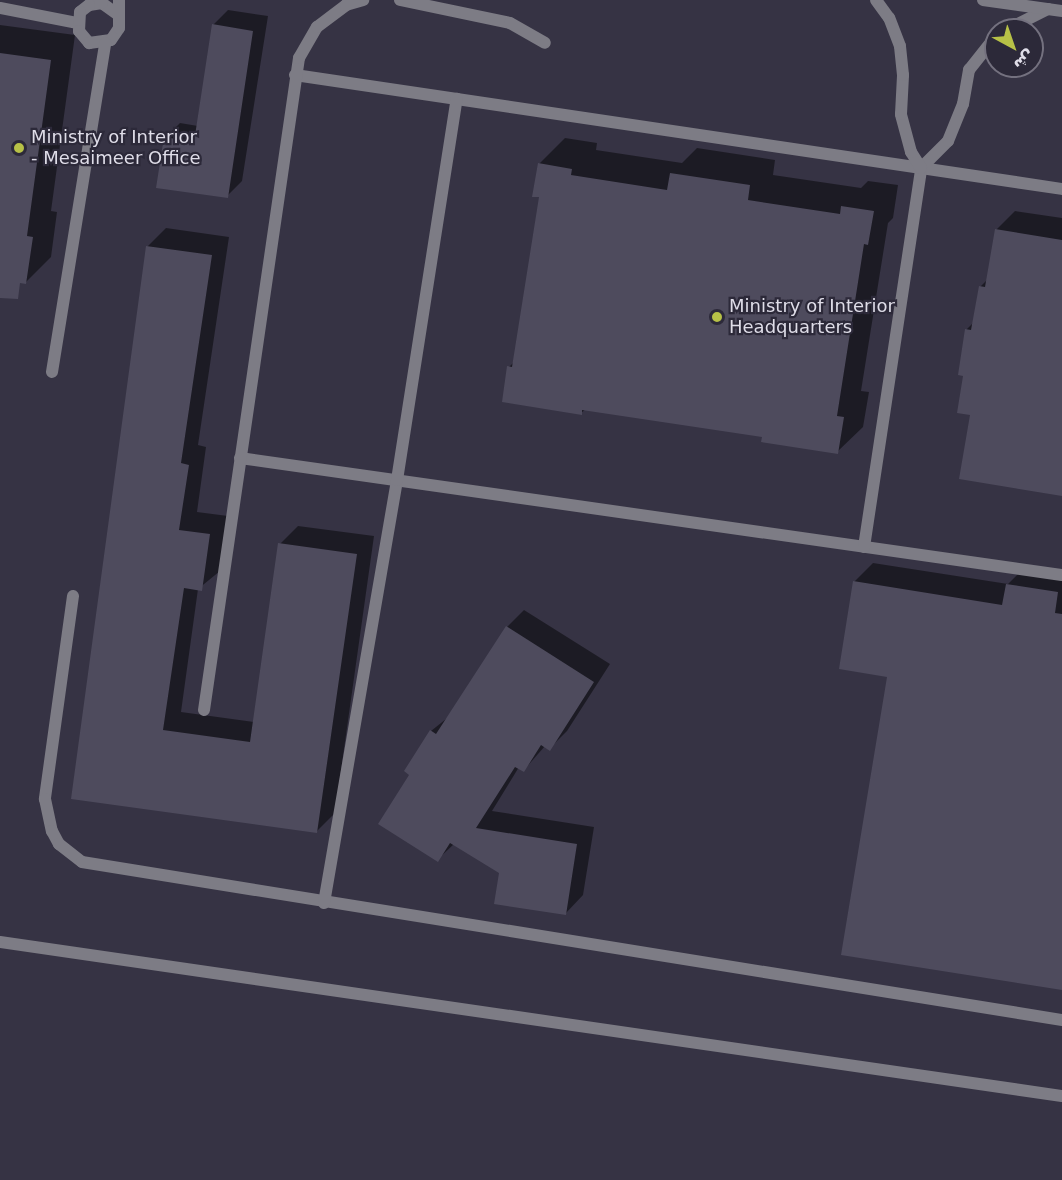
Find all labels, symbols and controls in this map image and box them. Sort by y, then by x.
north arrow [984,18,1044,78]
text: ش [1010,46,1039,75]
place label: Ministry of Interior - Mesaimeer Office [31,127,201,170]
marker: Ministry of Interior - Mesaimeer Office [12,141,26,155]
place label: Ministry of Interior Headquarters [729,296,895,338]
marker: Ministry of Interior Headquarters [710,310,724,324]

